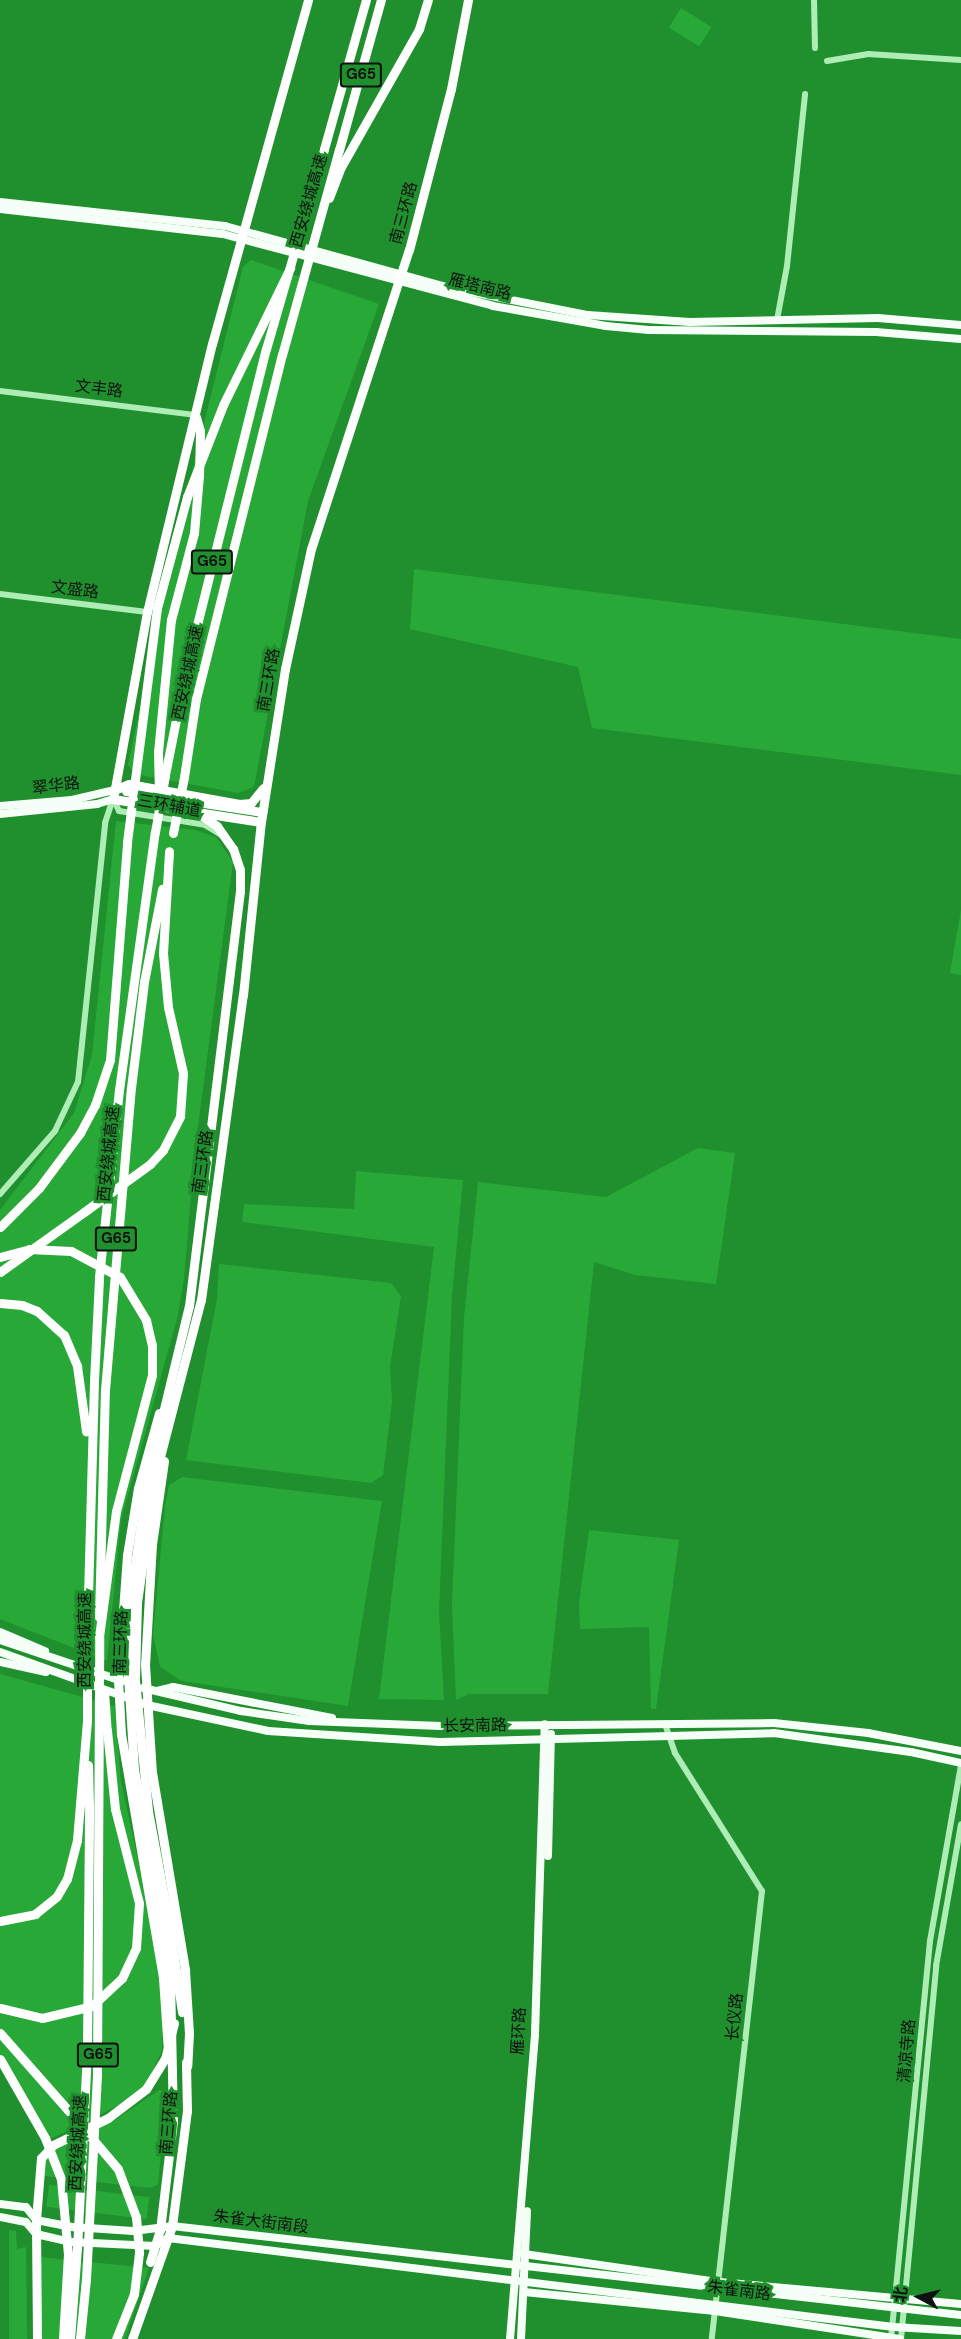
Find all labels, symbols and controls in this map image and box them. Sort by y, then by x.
road number: G65 [338,63,384,87]
street label: 西安绕城高速 [287,152,331,250]
street label: 南三环路 [386,180,422,246]
street label: 雁塔南路 [447,270,513,304]
street label: 文丰路 [74,377,124,401]
road number: G65 [190,550,234,574]
street label: 文盛路 [50,578,100,602]
street label: 西安绕城高速 [169,624,207,722]
street label: 南三环路 [254,647,284,713]
street label: 翠华路 [31,774,81,798]
street label: 三环辅道 [136,791,202,821]
street label: 西安绕城高速 [94,1105,124,1203]
street label: 南三环路 [189,1129,217,1195]
road number: G65 [94,1227,138,1251]
street label: 西安绕城高速 [75,1592,95,1688]
street label: 南三环路 [110,1610,132,1674]
street label: 长安南路 [443,1716,507,1736]
street label: 长仪路 [723,1992,747,2042]
street label: 雁环路 [508,2007,530,2055]
street label: 清凉寺路 [895,2018,919,2084]
road number: G65 [76,2043,120,2067]
street label: 南三环路 [157,2090,181,2156]
street label: 西安绕城高速 [66,2095,90,2191]
street label: 朱雀大街南段 [212,2207,310,2237]
north arrow [889,2267,949,2327]
street label: 朱雀南路 [706,2278,772,2304]
text: 北 [889,2286,912,2304]

